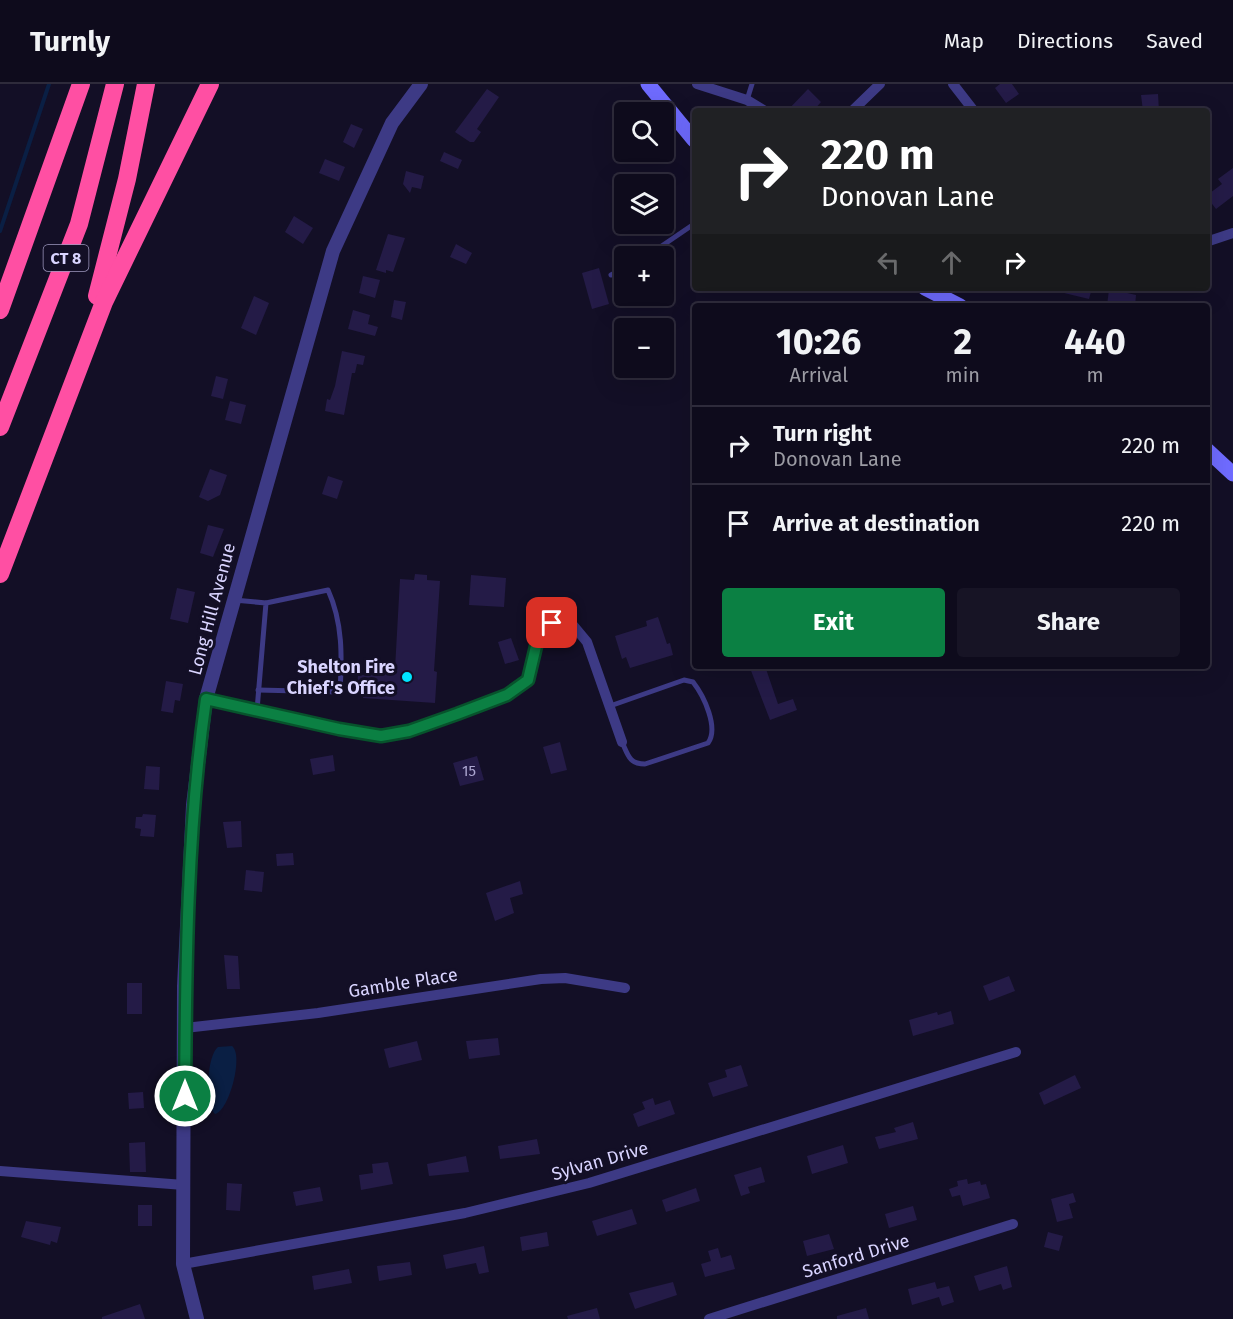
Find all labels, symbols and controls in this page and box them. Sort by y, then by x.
text: Turnly [30,25,110,58]
text: Map [944,28,984,54]
text: Directions [1017,28,1113,54]
text: Saved [1146,28,1203,54]
map controls [614,102,674,378]
button: search [614,102,674,162]
text: 220 m [821,130,934,180]
icon: right [722,132,800,210]
button: layers [614,174,674,234]
text: Donovan Lane [821,181,995,213]
road number: CT 8 [44,245,88,271]
button: + [614,246,674,306]
icon: left [872,246,905,279]
icon: ahead [935,246,968,279]
icon: right [998,246,1031,279]
button: − [614,318,674,378]
text: 10:26 [776,320,861,364]
text: 2 [953,320,972,364]
text: 440 [1064,320,1126,364]
text: Arrival [789,363,848,387]
text: min [946,363,980,387]
text: m [1086,363,1104,387]
text: Turn right [773,420,872,447]
icon: right [722,429,755,462]
text: 220 m [1121,432,1180,459]
text: Donovan Lane [773,447,902,471]
icon: arrive [722,507,755,540]
text: Arrive at destination [773,510,980,537]
text: 220 m [1121,510,1180,537]
street label: Long Hill Avenue [184,540,240,678]
button: Exit [722,588,945,657]
button: Share [957,588,1180,657]
pin [526,597,577,648]
icon: arrive [535,606,568,639]
place label: Shelton Fire Chief's Office [287,656,395,699]
marker: Shelton Fire Chief's Office [400,670,414,684]
house number: 15 [462,762,476,780]
street label: Gamble Place [347,964,459,1002]
position arrow [153,1064,217,1128]
street label: Sylvan Drive [549,1137,651,1185]
street label: Sanford Drive [800,1229,912,1283]

